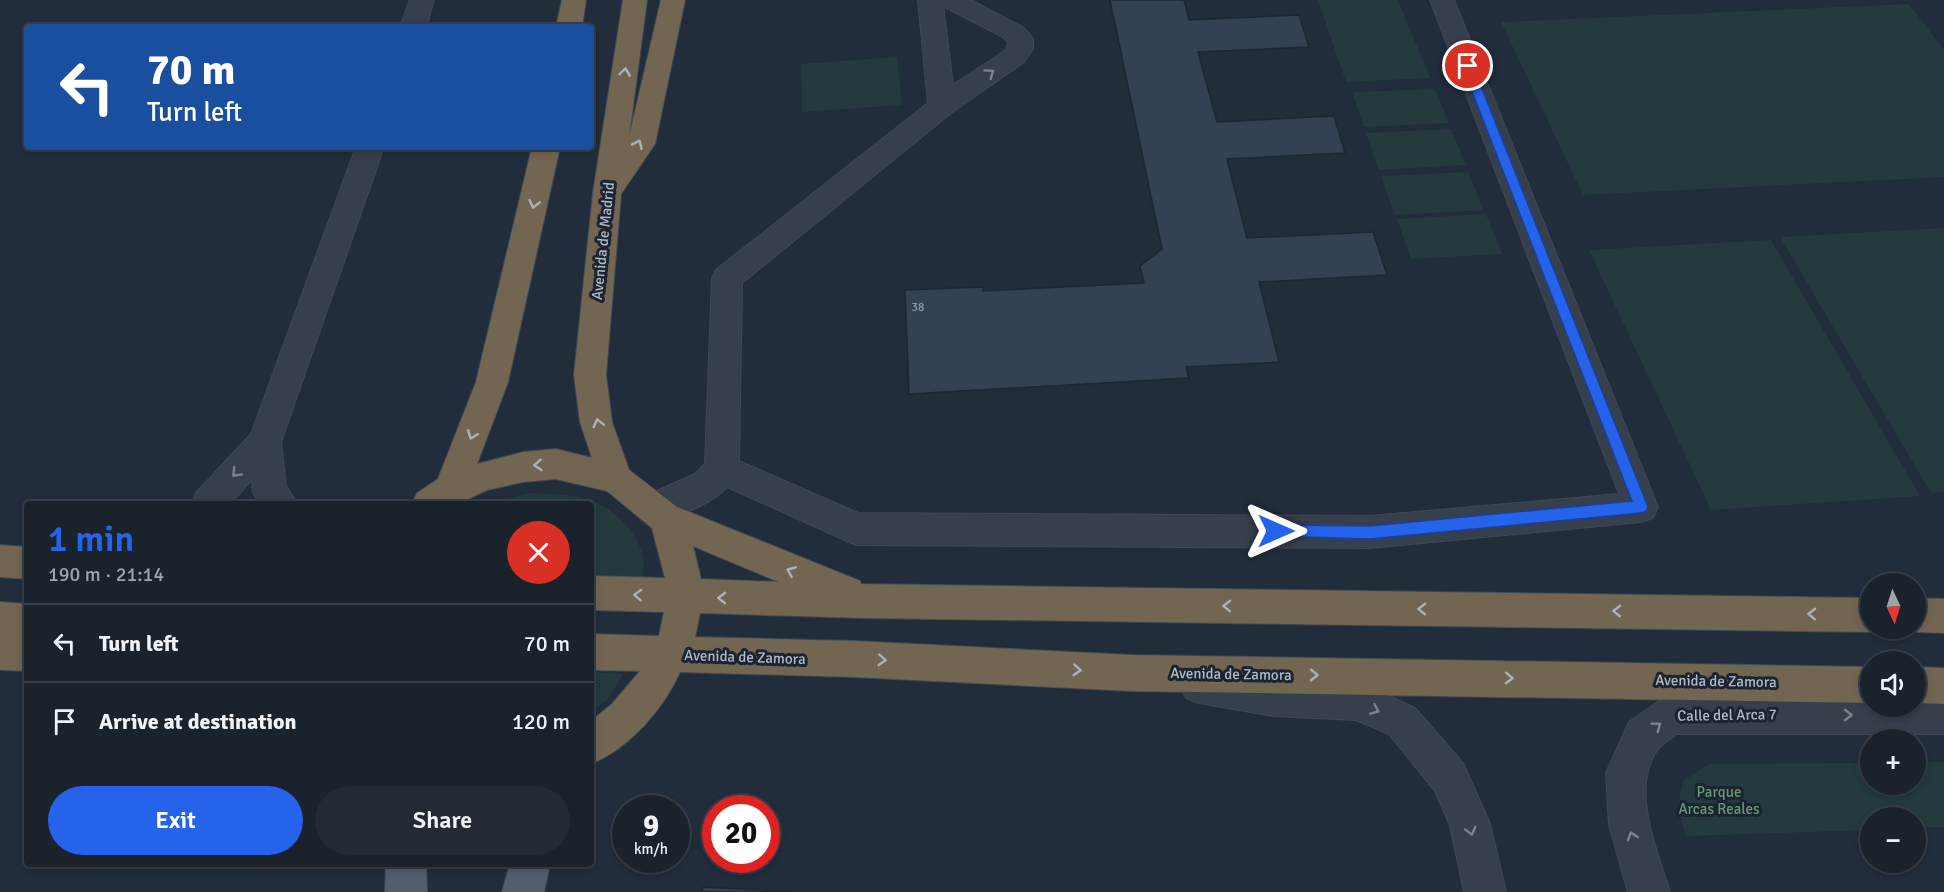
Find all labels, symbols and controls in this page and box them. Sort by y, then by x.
pin [1442,40,1493,91]
text: 70 m [147,45,236,96]
icon: left [48,48,126,126]
icon: arrive [1451,49,1484,82]
one-way arrow [618,68,630,77]
one-way arrow [984,69,995,80]
text: Turn left [147,96,242,129]
one-way arrow [631,139,643,150]
street label: Avenida de Madrid [588,181,618,301]
one-way arrow [528,199,541,209]
house number: 38 [912,300,924,315]
one-way arrow [592,419,605,429]
one-way arrow [467,429,479,440]
one-way arrow [533,459,542,472]
one-way arrow [233,466,244,477]
position arrow [1244,499,1308,563]
text: 1 min [48,517,134,562]
button: close [507,521,570,584]
text: 190 m · 21:14 [48,562,164,587]
one-way arrow [787,566,798,578]
north arrow [1860,573,1926,639]
map controls [1860,573,1926,873]
one-way arrow [633,589,642,602]
one-way arrow [718,592,727,604]
one-way arrow [1223,600,1232,612]
one-way arrow [1418,602,1427,615]
one-way arrow [1613,605,1622,617]
one-way arrow [1808,608,1817,620]
icon: left [48,627,81,660]
text: Turn left [99,630,179,657]
text: 70 m [524,630,570,657]
street label: Avenida de Zamora [684,646,806,668]
button: sound [1860,651,1926,717]
one-way arrow [877,654,886,667]
one-way arrow [1072,663,1081,676]
street label: Avenida de Zamora [1170,664,1292,684]
one-way arrow [1309,669,1318,681]
street label: Avenida de Zamora [1655,671,1777,691]
one-way arrow [1504,672,1513,684]
one-way arrow [1369,702,1380,714]
icon: arrive [48,705,81,738]
street label: Calle del Arca 7 [1677,705,1777,725]
text: Arrive at destination [99,708,296,735]
text: 120 m [512,708,570,735]
one-way arrow [1843,709,1852,721]
one-way arrow [1650,722,1661,733]
button: + [1860,729,1926,795]
park label: Parque Arcas Reales [1678,783,1760,818]
button: Exit [48,786,303,855]
button: Share [315,786,570,855]
speed limit sign: 20 [702,795,780,873]
button: − [1860,807,1926,873]
text: 9 [643,808,659,845]
one-way arrow [1464,826,1476,836]
one-way arrow [1627,831,1639,842]
text: km/h [634,840,668,858]

